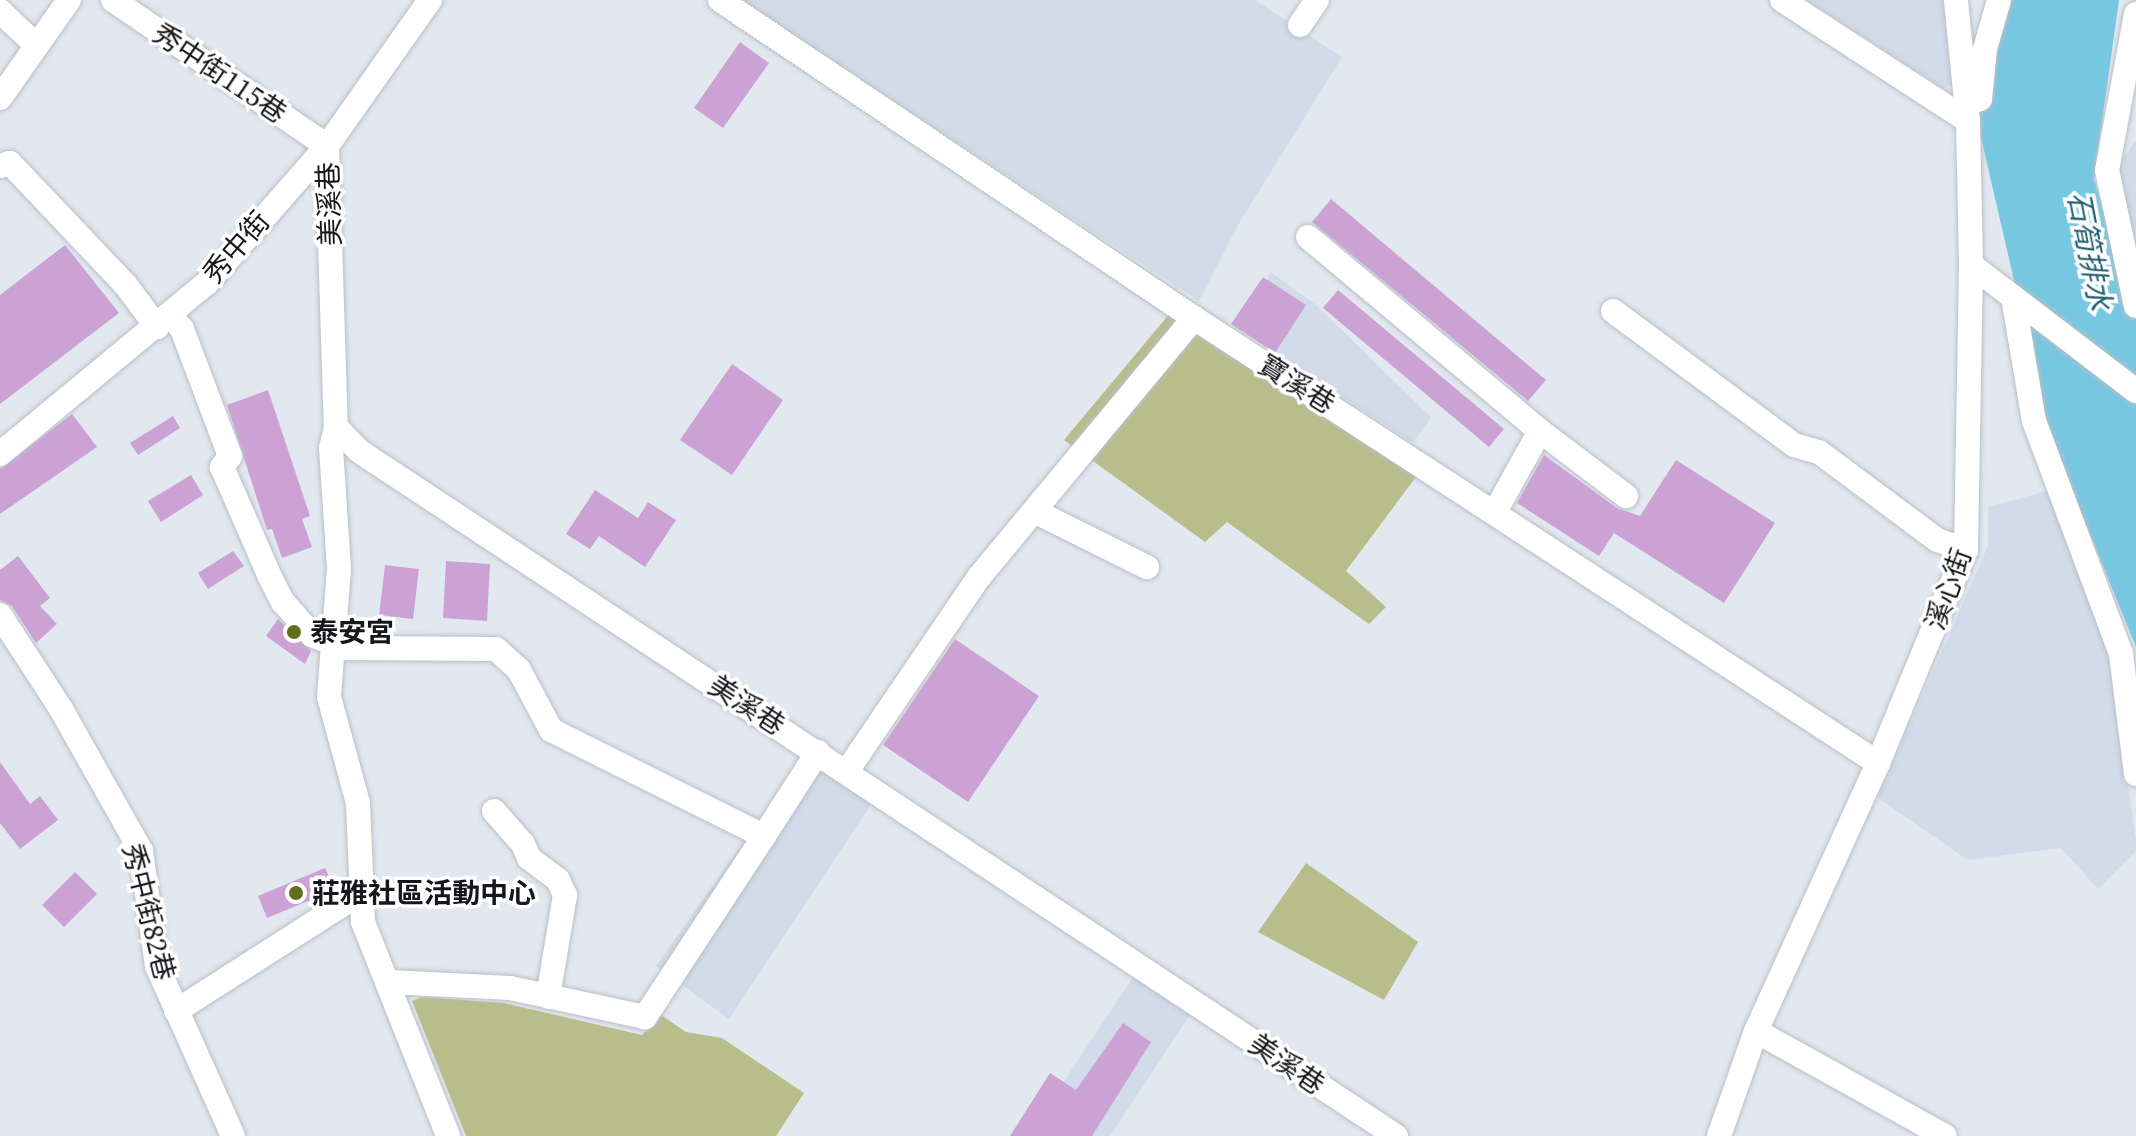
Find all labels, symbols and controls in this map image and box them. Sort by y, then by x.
street label: 秀中街115巷 [147,16,293,130]
street label: 美溪巷 [311,161,347,247]
water label: 石筍排水 [2060,189,2118,313]
street label: 秀中街 [196,204,276,290]
street label: 寶溪巷 [1252,347,1342,421]
street label: 溪心街 [1918,544,1978,634]
place label: 泰安宮 [310,615,394,649]
marker: 泰安宮 [285,623,303,641]
street label: 美溪巷 [703,668,791,742]
street label: 秀中街82巷 [116,840,182,984]
place label: 莊雅社區活動中心 [312,876,536,910]
marker: 莊雅社區活動中心 [287,884,305,902]
street label: 美溪巷 [1243,1027,1331,1101]

